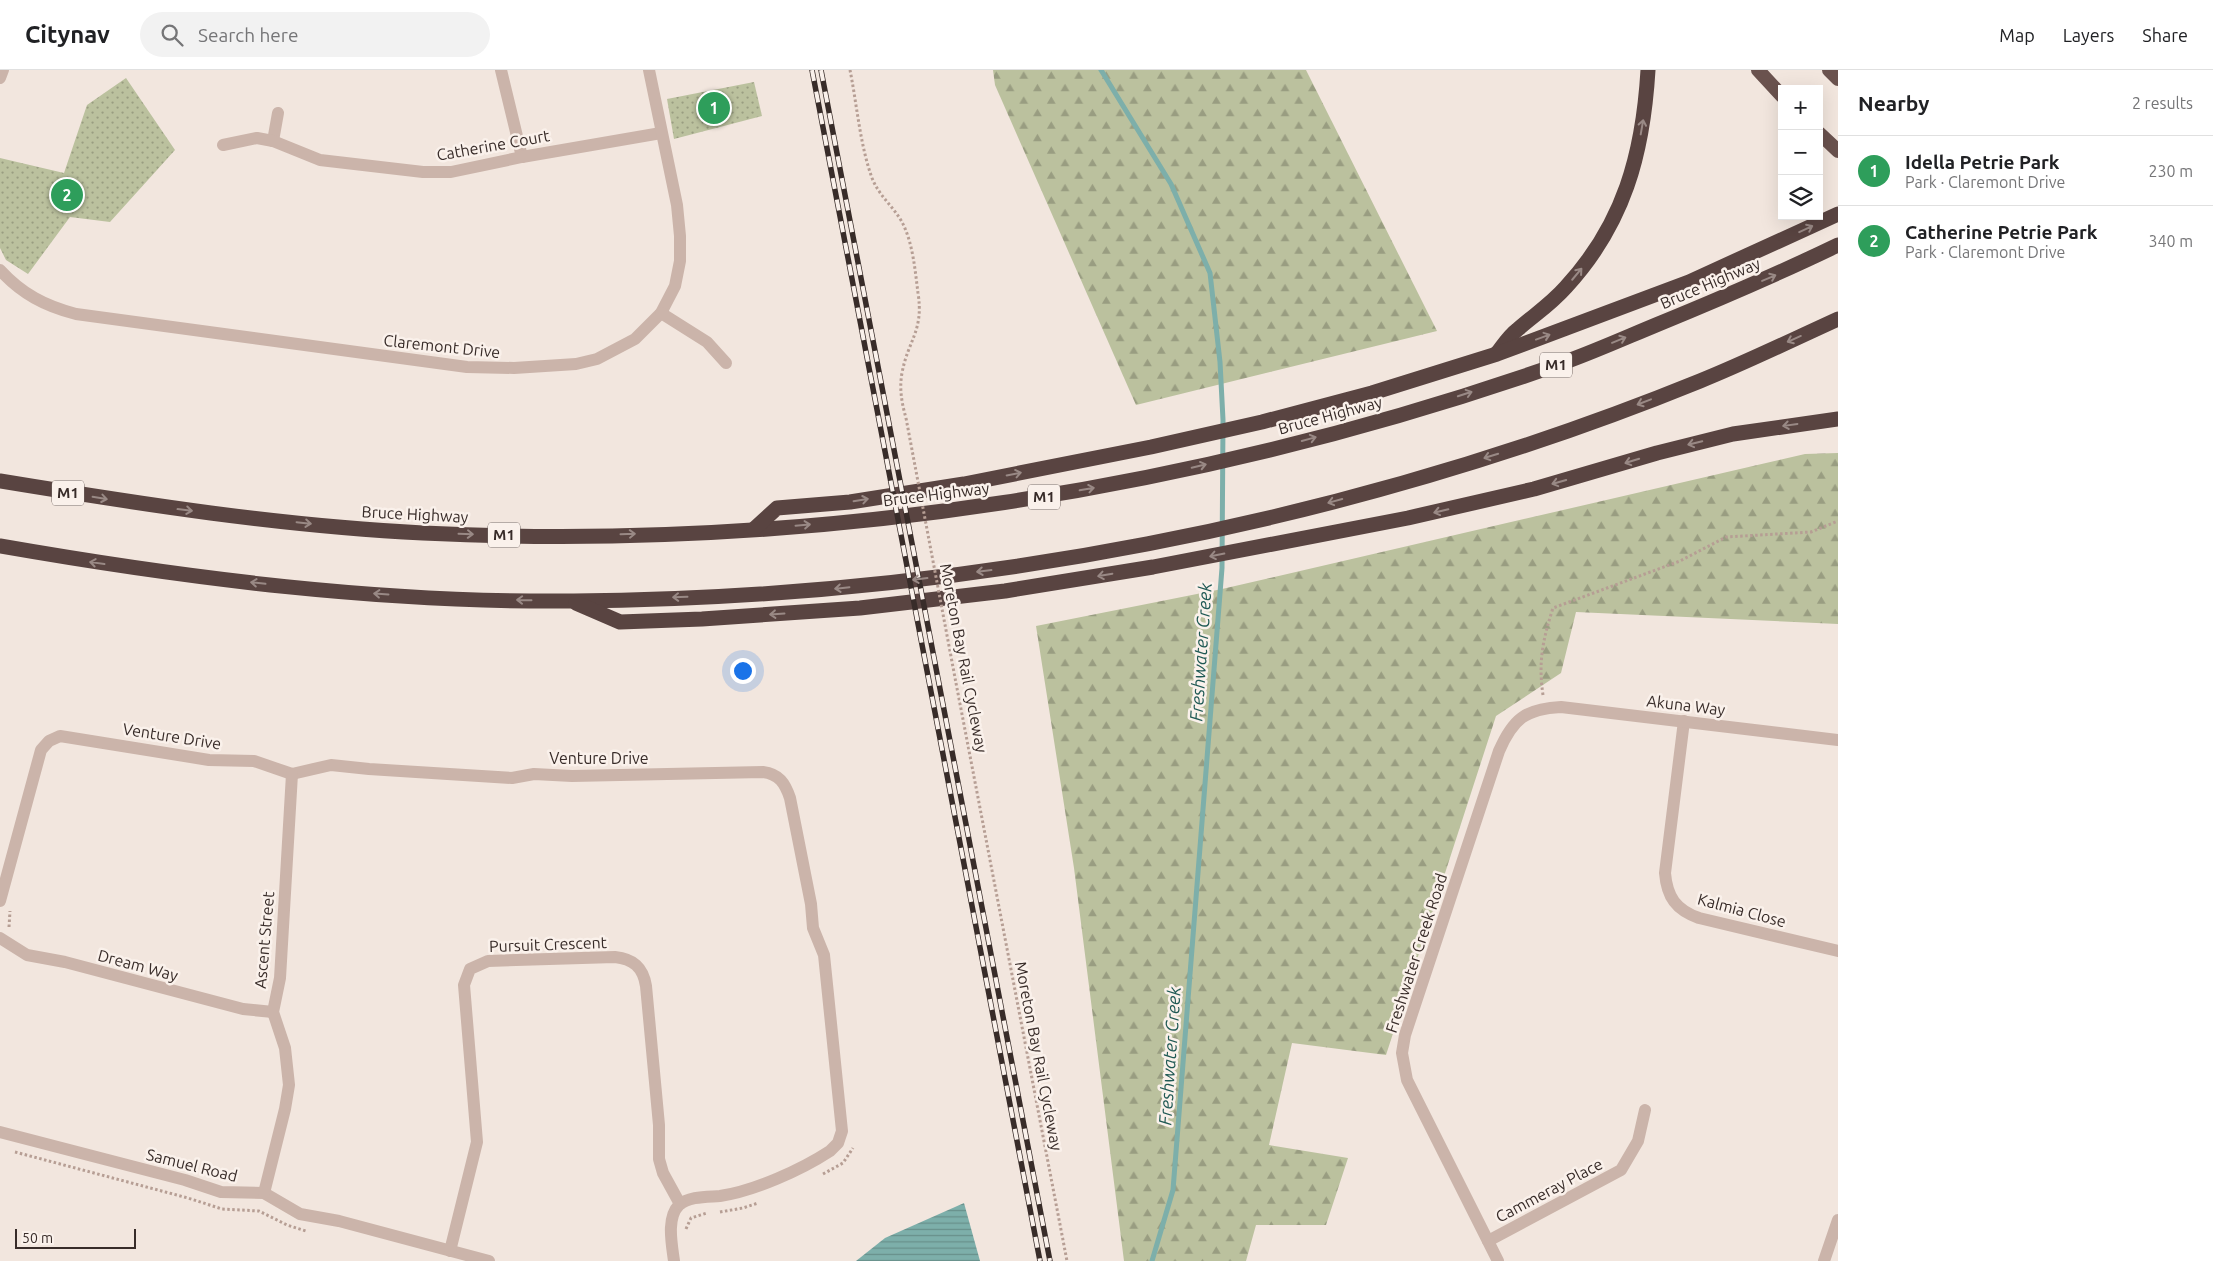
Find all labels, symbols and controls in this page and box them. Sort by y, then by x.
search box [140,12,490,57]
text: Citynav [25,21,110,48]
icon: search [158,21,186,49]
text: Search here [198,24,298,46]
text: Map [1999,25,2035,45]
text: Layers [2063,25,2114,45]
text: Share [2142,25,2188,45]
map controls [1778,85,1823,220]
button: + [1778,85,1823,130]
pin: 1 [698,89,730,127]
text: Nearby [1858,91,1929,115]
text: 2 results [2132,94,2193,112]
one-way arrow [1638,119,1648,135]
street label: Catherine Court [435,126,552,164]
button: − [1778,130,1823,175]
text: Idella Petrie Park [1905,151,2059,173]
text: 1 [1869,162,1879,180]
text: 230 m [2148,162,2193,180]
text: Park · Claremont Drive [1905,173,2065,191]
button: layers [1778,175,1823,220]
pin: 2 [51,176,83,214]
text: Catherine Petrie Park [1905,221,2097,243]
one-way arrow [1798,223,1813,233]
text: 2 [1869,232,1879,250]
text: 340 m [2148,232,2193,250]
text: Park · Claremont Drive [1905,243,2065,261]
street label: Bruce Highway [1657,254,1763,312]
one-way arrow [1572,268,1583,281]
one-way arrow [1761,272,1776,282]
street label: Claremont Drive [383,331,501,361]
one-way arrow [1534,332,1550,341]
one-way arrow [1787,334,1802,344]
one-way arrow [1611,335,1626,345]
road number: M1 [1540,352,1572,378]
one-way arrow [1457,389,1473,398]
street label: Bruce Highway [1276,392,1384,438]
one-way arrow [1637,398,1652,407]
one-way arrow [1782,420,1798,430]
one-way arrow [1301,434,1317,444]
one-way arrow [1688,439,1704,448]
one-way arrow [1483,451,1499,461]
one-way arrow [1624,456,1640,466]
one-way arrow [1191,461,1207,470]
one-way arrow [1005,469,1021,478]
one-way arrow [1552,477,1568,487]
street label: Bruce Highway [882,479,990,509]
road number: M1 [52,480,84,506]
one-way arrow [1078,483,1094,493]
road number: M1 [1028,484,1060,510]
one-way arrow [92,493,108,503]
one-way arrow [852,495,868,505]
one-way arrow [1327,497,1343,506]
street label: Bruce Highway [361,502,469,526]
one-way arrow [176,505,192,515]
one-way arrow [1434,507,1450,516]
one-way arrow [296,518,312,528]
one-way arrow [795,521,811,530]
road number: M1 [488,522,520,548]
one-way arrow [458,529,474,539]
one-way arrow [620,529,636,539]
one-way arrow [1210,551,1226,561]
one-way arrow [89,557,105,567]
street label: Moreton Bay Rail Cycleway [937,562,991,754]
one-way arrow [976,566,992,576]
one-way arrow [1097,571,1113,581]
one-way arrow [912,574,928,584]
one-way arrow [250,579,266,588]
water label: Freshwater Creek [1185,581,1215,722]
one-way arrow [835,583,851,592]
one-way arrow [374,589,390,599]
one-way arrow [672,593,688,602]
one-way arrow [516,595,532,605]
one-way arrow [769,610,785,619]
your location [730,658,756,684]
street label: Akuna Way [1646,691,1727,719]
street label: Venture Drive [122,719,222,753]
street label: Venture Drive [549,749,649,767]
street label: Freshwater Creek Road [1382,871,1450,1035]
street label: Ascent Street [251,890,277,989]
street label: Kalmia Close [1696,890,1788,930]
street label: Pursuit Crescent [489,933,608,955]
street label: Dream Way [96,946,180,984]
street label: Moreton Bay Rail Cycleway [1012,960,1066,1152]
water label: Freshwater Creek [1154,985,1184,1126]
street label: Samuel Road [145,1145,239,1185]
street label: Cammeray Place [1493,1154,1605,1226]
scale bar [15,1226,136,1249]
text: 50 m [22,1230,53,1246]

